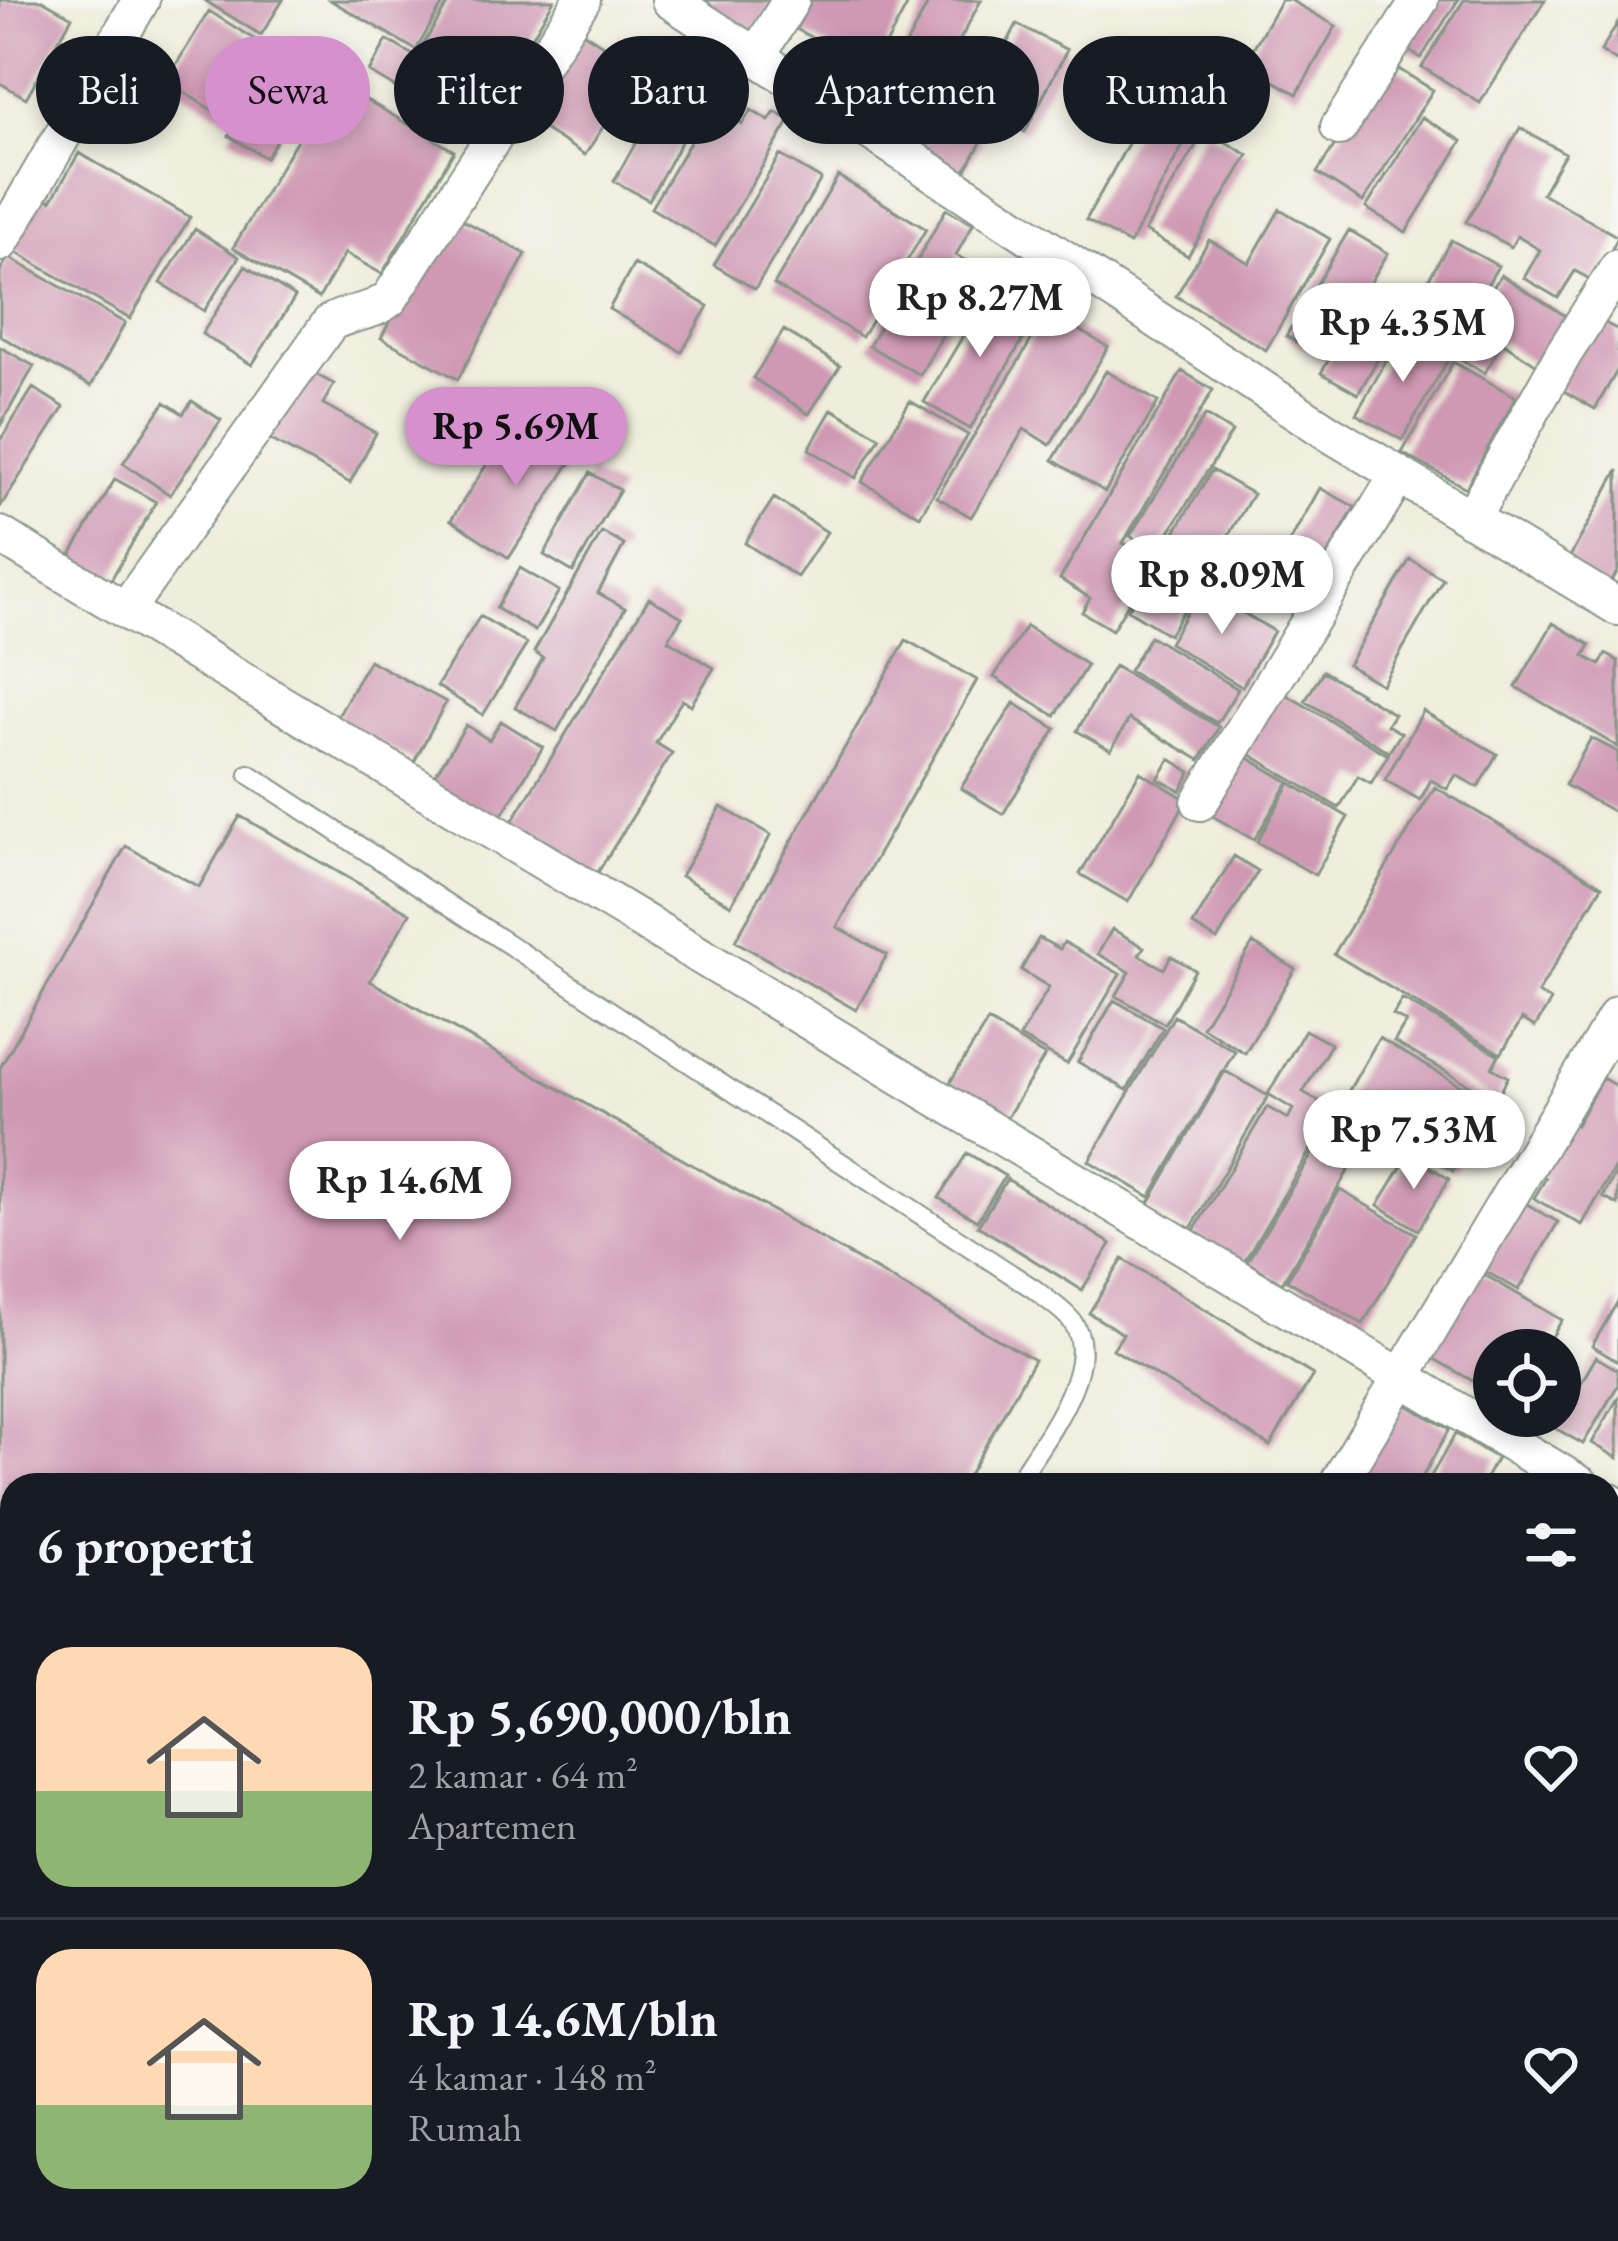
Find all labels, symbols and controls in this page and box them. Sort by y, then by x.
chip: Beli [36,36,181,144]
chip: Sewa [205,36,370,144]
chip: Filter [394,36,564,144]
chip: Baru [588,36,749,144]
chip: Apartemen [773,36,1039,144]
chip: Rumah [1063,36,1270,144]
pin: Rp 8.27M [856,258,1104,360]
text: Rp 8.27M [896,271,1064,322]
pin: Rp 4.35M [1279,283,1527,385]
text: Rp 4.35M [1319,296,1487,347]
pin: Rp 5.69M [392,387,640,489]
text: Rp 5.69M [432,400,600,451]
pin: Rp 8.09M [1098,535,1346,637]
text: Rp 8.09M [1138,548,1306,599]
pin: Rp 7.53M [1290,1090,1538,1192]
text: Rp 7.53M [1330,1103,1498,1154]
pin: Rp 14.6M [276,1141,524,1243]
text: Rp 14.6M [316,1154,484,1205]
map controls [1473,1329,1581,1437]
button: locate [1473,1329,1581,1437]
text: 6 properti [36,1512,254,1578]
icon: filters [1518,1512,1584,1578]
text: Rp 5,690,000/bln [408,1683,792,1749]
icon: home [132,1695,276,1839]
icon: heart [1518,1734,1584,1800]
text: 2 kamar · 64 m² [408,1749,638,1800]
text: Apartemen [408,1800,577,1851]
text: Rp 14.6M/bln [408,1985,718,2051]
icon: home [132,1997,276,2141]
icon: heart [1518,2036,1584,2102]
text: 4 kamar · 148 m² [408,2051,657,2102]
text: Rumah [408,2102,522,2153]

